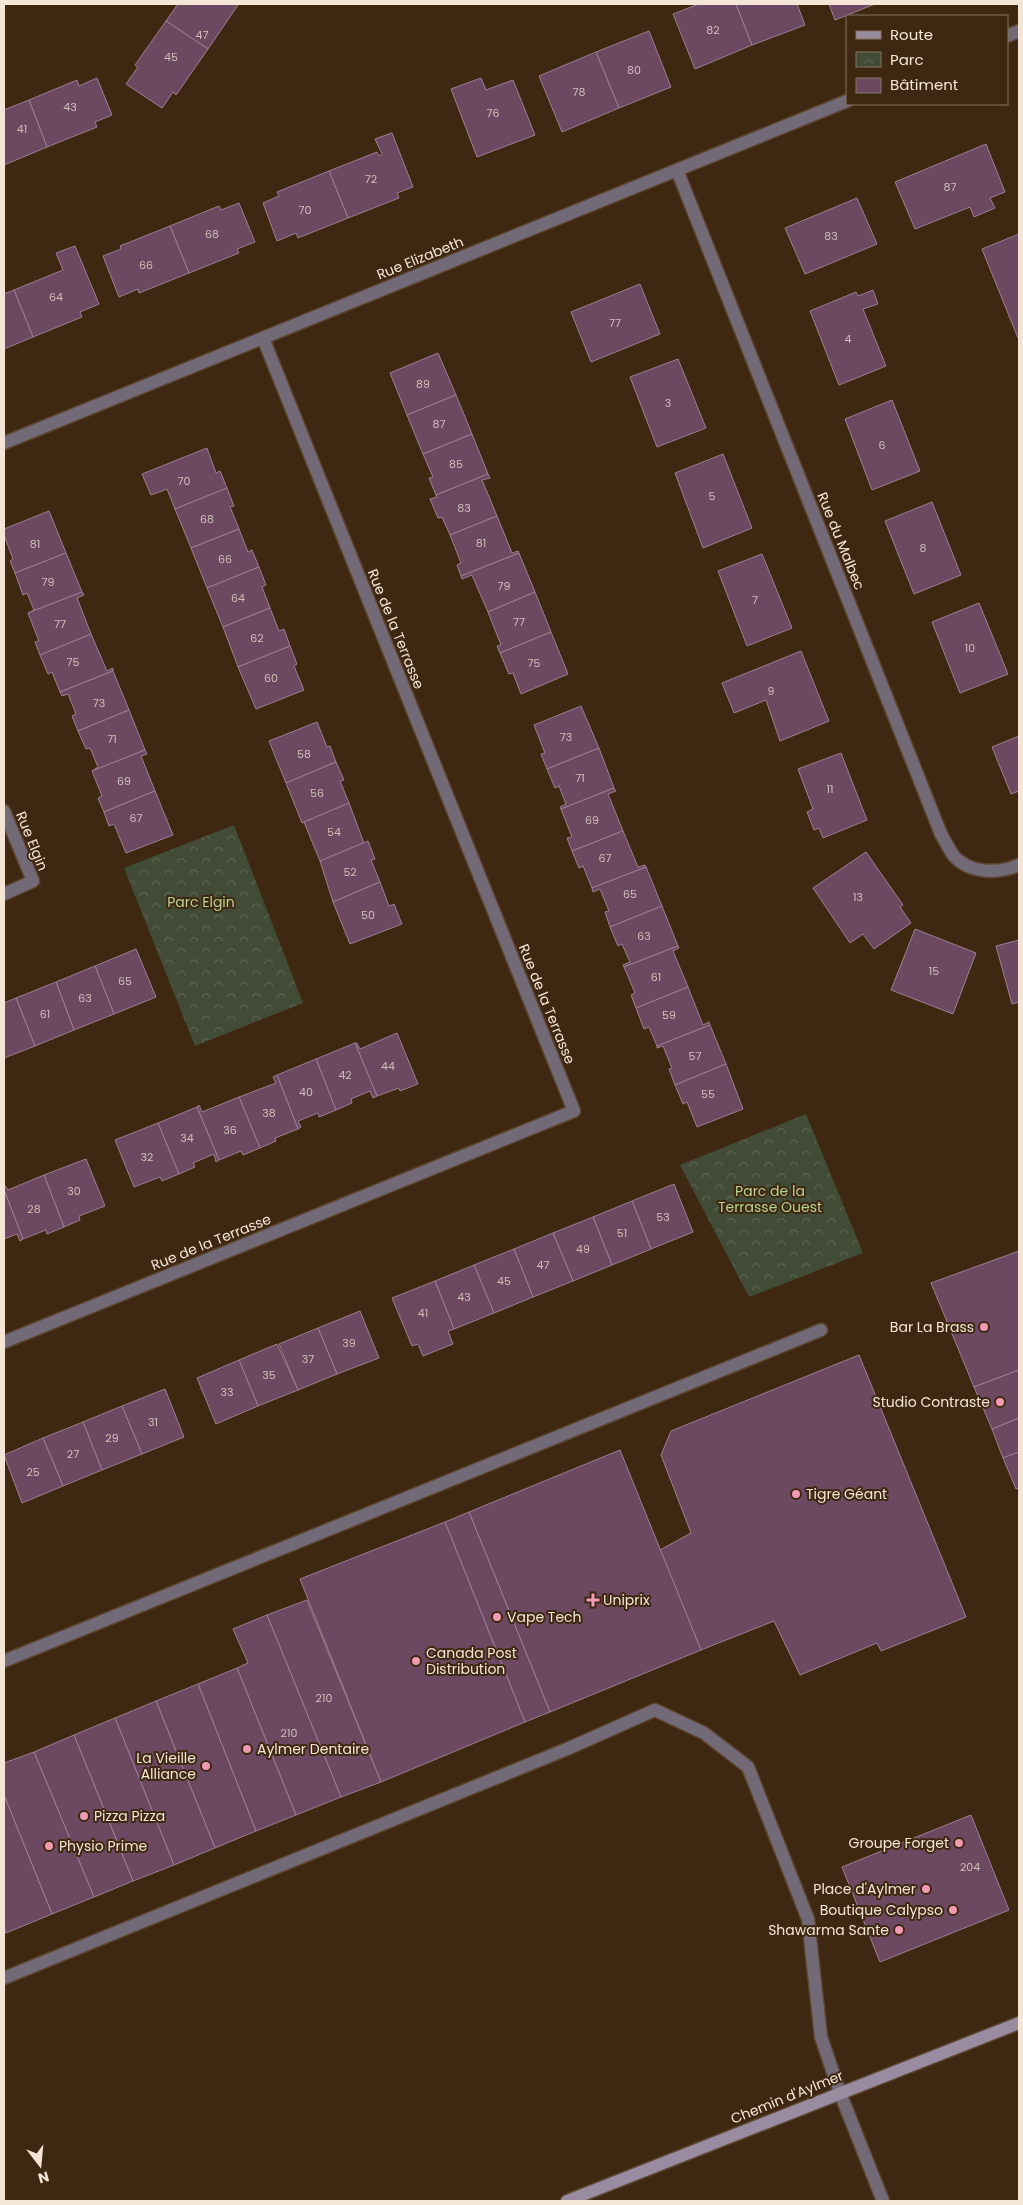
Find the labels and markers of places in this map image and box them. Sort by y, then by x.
place label: Bar La Brass [890,1317,974,1337]
marker: Bar La Brass [978,1321,990,1333]
place label: Studio Contraste [873,1392,990,1412]
marker: Studio Contraste [994,1396,1006,1408]
place label: Tigre Géant [806,1484,887,1504]
marker: Tigre Géant [790,1488,802,1500]
place label: Uniprix [603,1590,650,1610]
marker: Uniprix [587,1594,599,1606]
place label: Vape Tech [507,1607,582,1627]
marker: Vape Tech [491,1611,503,1623]
place label: Canada Post Distribution [426,1643,517,1679]
marker: Canada Post Distribution [410,1655,422,1667]
place label: Aylmer Dentaire [257,1739,370,1759]
marker: Aylmer Dentaire [241,1743,253,1755]
place label: La Vieille Alliance [136,1748,196,1784]
marker: La Vieille Alliance [200,1760,212,1772]
place label: Pizza Pizza [94,1806,165,1826]
marker: Pizza Pizza [78,1810,90,1822]
place label: Groupe Forget [849,1833,949,1853]
place label: Physio Prime [59,1836,148,1856]
marker: Groupe Forget [953,1837,965,1849]
marker: Physio Prime [43,1840,55,1852]
place label: Place d'Aylmer [813,1879,916,1899]
marker: Place d'Aylmer [920,1883,932,1895]
place label: Boutique Calypso [820,1900,943,1920]
marker: Boutique Calypso [947,1904,959,1916]
place label: Shawarma Sante [768,1920,889,1940]
marker: Shawarma Sante [893,1924,905,1936]

